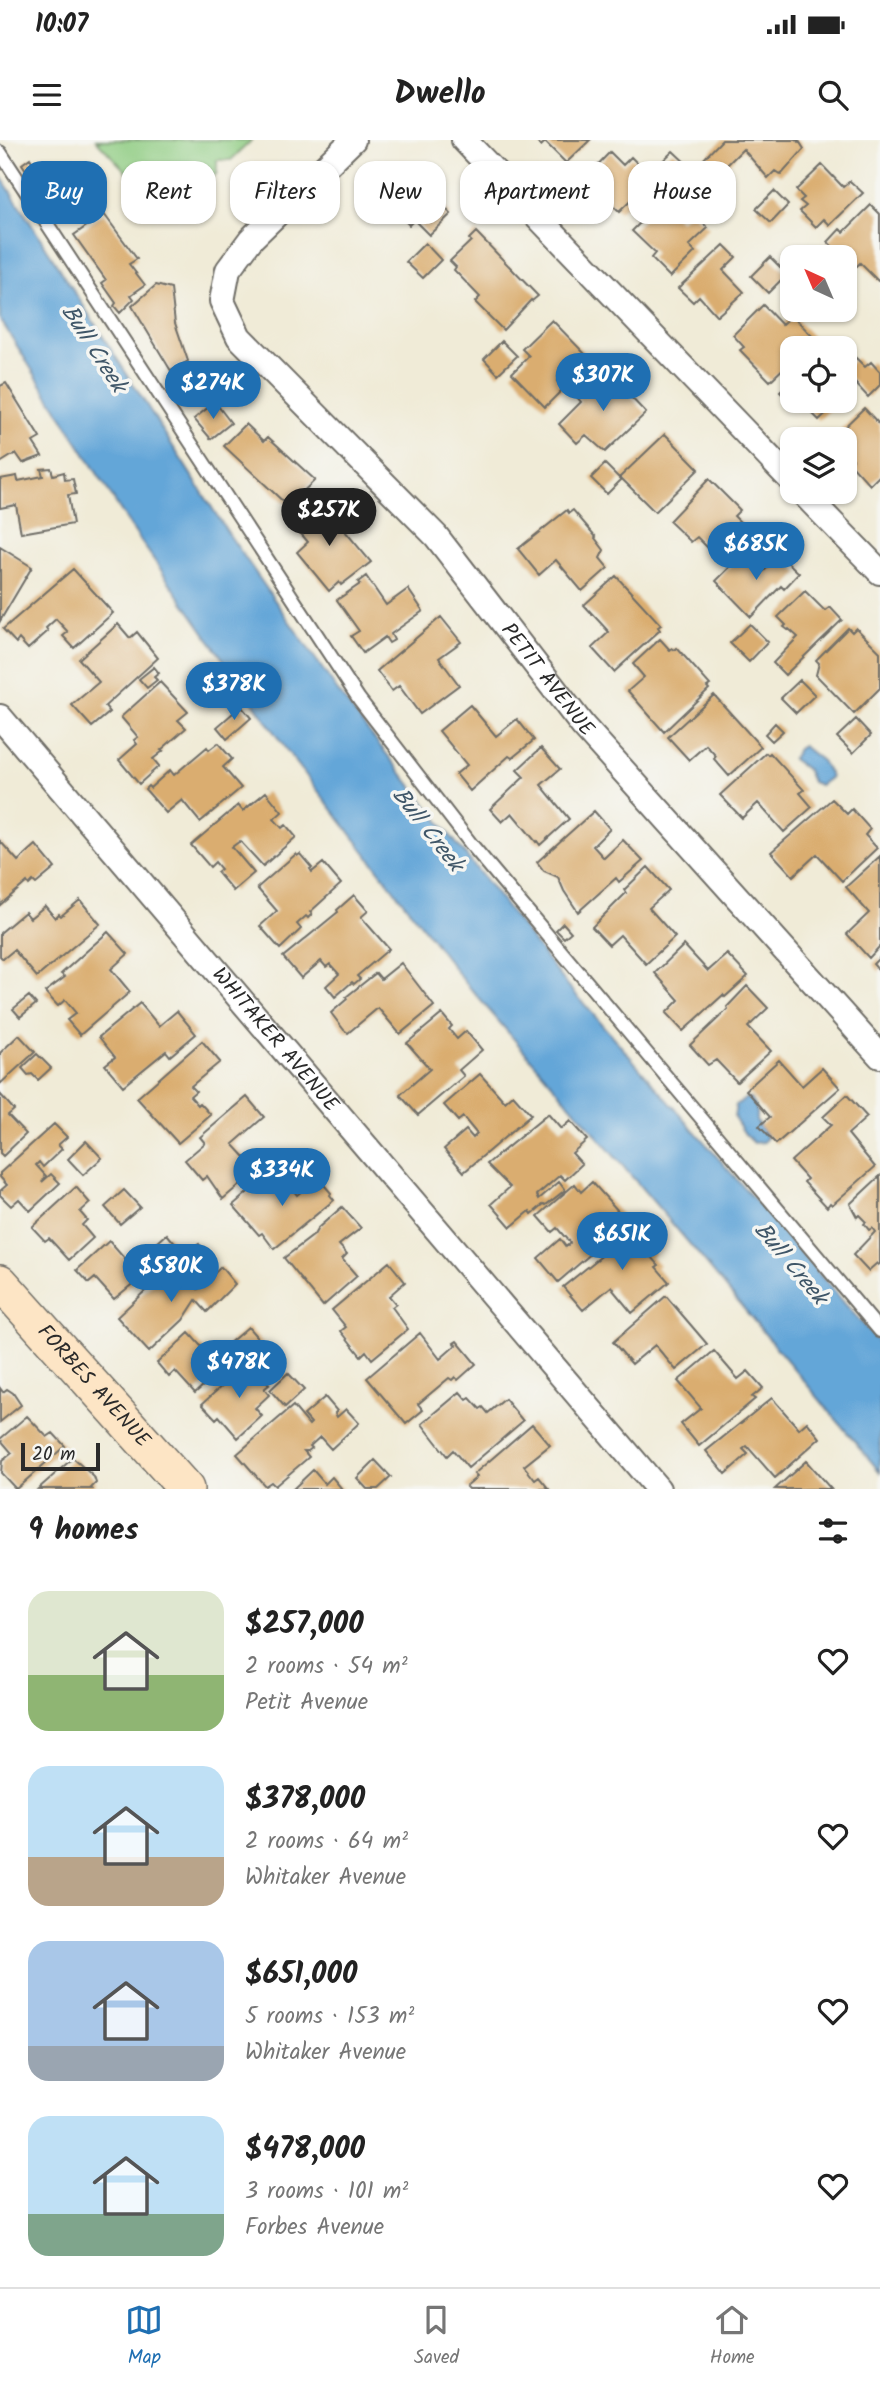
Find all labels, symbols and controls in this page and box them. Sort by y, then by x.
text: 10:07 [35,4,88,46]
text: Dwello [394,69,486,120]
icon: menu [28,76,66,114]
icon: search [814,76,852,114]
chip: Buy [21,161,107,224]
chip: Rent [121,161,216,224]
chip: Filters [230,161,340,224]
chip: New [354,161,446,224]
chip: Apartment [460,161,614,224]
chip: House [628,161,736,224]
north arrow [780,245,858,322]
map controls [780,245,857,504]
water label: Bull Creek [51,298,137,403]
button: locate [780,336,857,413]
pin: $307K [554,354,652,413]
text: $307K [572,358,634,394]
pin: $274K [164,362,262,421]
text: $274K [181,366,245,402]
button: layers [780,427,857,504]
pin: $257K [280,488,378,548]
text: $257K [297,493,361,529]
pin: $685K [707,522,805,582]
text: $685K [723,527,789,563]
street label: PETIT AVENUE [492,616,602,745]
pin: $378K [185,662,283,722]
text: $378K [202,667,266,703]
water label: Bull Creek [382,780,474,883]
street label: WHITAKER AVENUE [204,960,347,1120]
pin: $334K [233,1149,331,1208]
text: $334K [249,1153,315,1189]
pin: $651K [573,1212,671,1272]
water label: Bull Creek [744,1214,838,1316]
text: $651K [593,1217,651,1253]
pin: $580K [122,1244,220,1304]
text: $580K [139,1249,203,1285]
street label: FORBES AVENUE [29,1317,159,1456]
pin: $478K [190,1340,288,1400]
text: $478K [207,1345,271,1381]
scale bar [21,1440,100,1472]
text: 20 m [32,1440,75,1470]
text: 9 homes [28,1507,139,1555]
icon: filters [814,1512,852,1550]
text: $257,000 [245,1601,364,1649]
icon: home [84,1619,168,1703]
icon: heart [814,1642,852,1680]
text: 2 rooms · 54 m² [245,1649,408,1685]
text: Petit Avenue [245,1685,368,1721]
text: $378,000 [245,1776,365,1824]
icon: home [84,1794,168,1878]
icon: heart [814,1817,852,1855]
text: 2 rooms · 64 m² [245,1824,408,1860]
text: Whitaker Avenue [245,1860,406,1896]
text: $651,000 [245,1951,357,1999]
icon: home [84,1969,168,2053]
icon: heart [814,1992,852,2030]
text: 5 rooms · 153 m² [245,1999,414,2035]
text: Whitaker Avenue [245,2035,406,2071]
text: $478,000 [245,2126,365,2174]
icon: home [84,2144,168,2228]
icon: heart [814,2167,852,2205]
text: 3 rooms · 101 m² [245,2174,408,2210]
text: Forbes Avenue [245,2210,384,2246]
tab: Map [125,2301,163,2373]
tab: Saved [414,2301,459,2373]
tab: Home [710,2301,755,2373]

